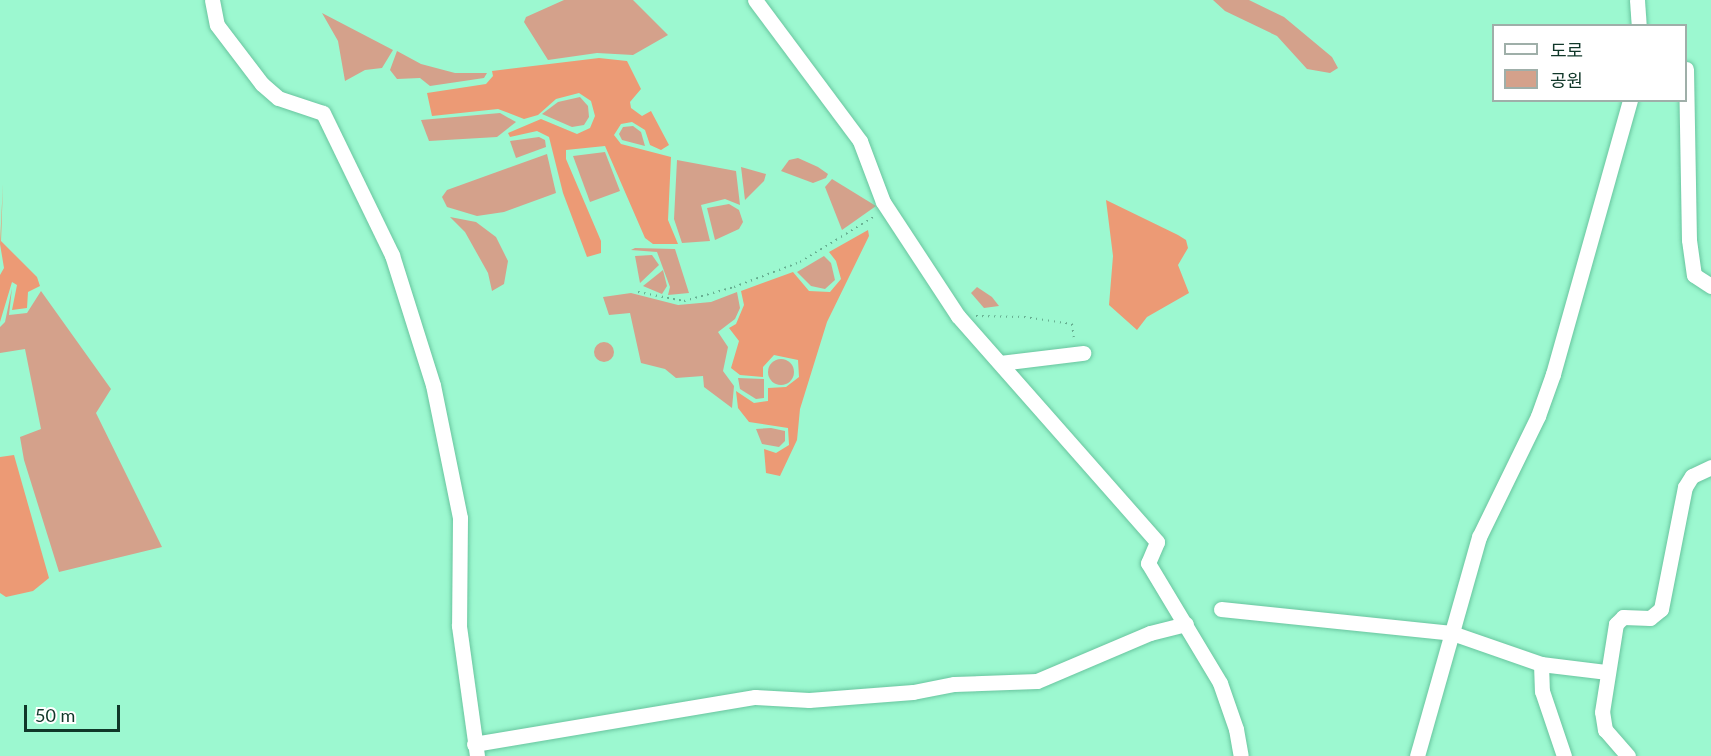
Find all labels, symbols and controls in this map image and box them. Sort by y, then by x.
legend [1492,24,1687,102]
text: 도로 [1550,39,1583,61]
text: 공원 [1550,69,1583,91]
scale bar [27,693,123,731]
text: 50 m [35,704,75,726]

